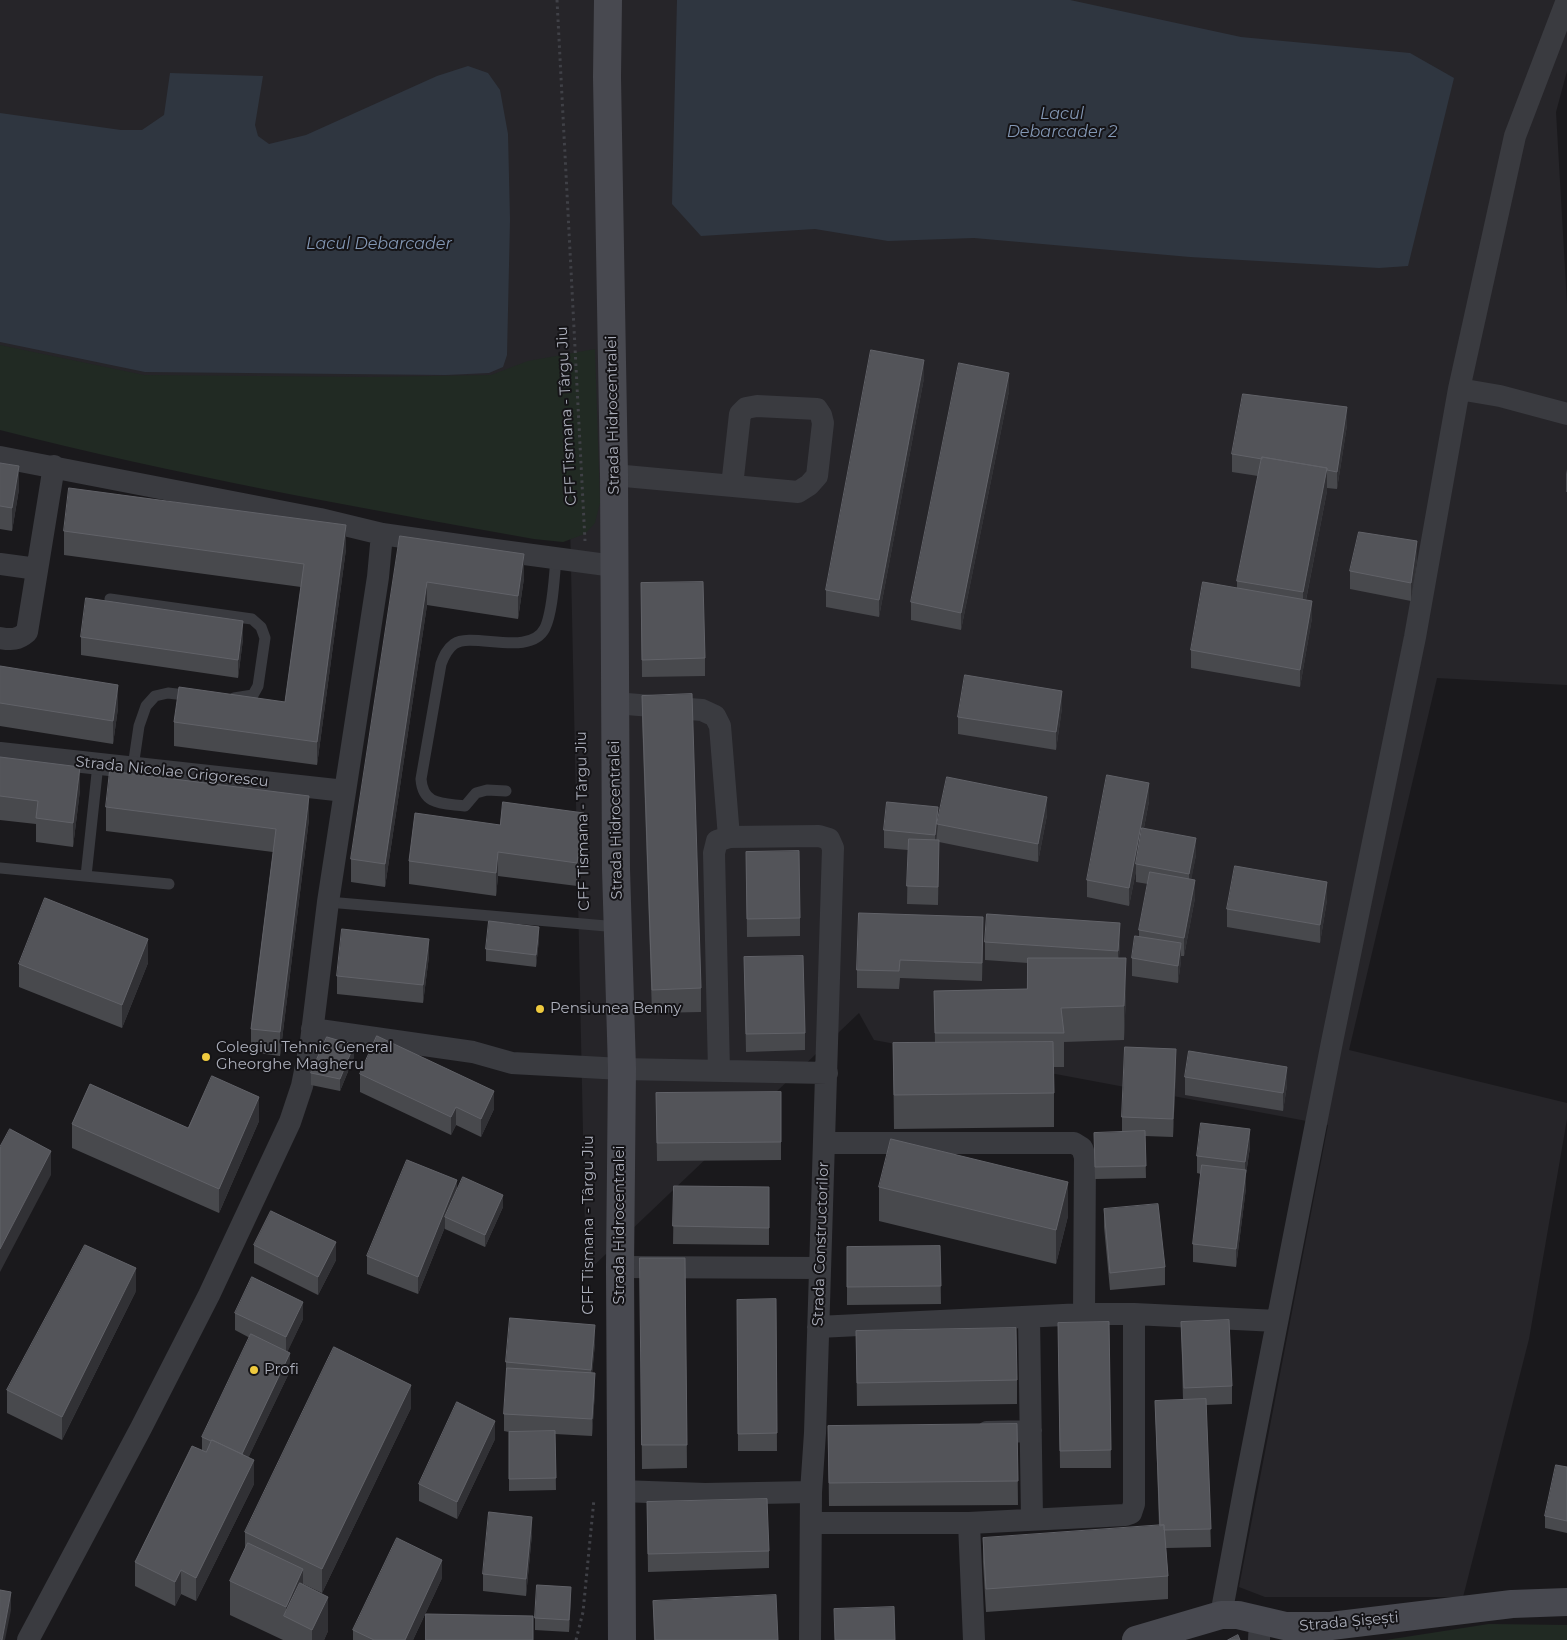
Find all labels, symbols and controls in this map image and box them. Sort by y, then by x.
water label: Lacul Debarcader 2 [1007,104,1117,142]
water label: Lacul Debarcader [306,234,452,254]
street label: CFF Tismana - Târgu Jiu [553,326,581,506]
street label: Strada Hidrocentralei [603,335,623,495]
street label: CFF Tismana - Târgu Jiu [572,731,594,911]
street label: Strada Hidrocentralei [606,740,626,900]
street label: Strada Nicolae Grigorescu [74,753,270,791]
place label: Pensiunea Benny [550,1000,681,1018]
marker: Pensiunea Benny [534,1003,546,1015]
place label: Colegiul Tehnic General Gheorghe Magheru [216,1039,393,1074]
marker: Colegiul Tehnic General Gheorghe Magheru [200,1051,212,1063]
street label: CFF Tismana - Târgu Jiu [580,1135,598,1315]
street label: Strada Hidrocentralei [611,1145,629,1305]
street label: Strada Constructorilor [809,1161,833,1327]
place label: Profi [264,1361,299,1379]
marker: Profi [248,1364,260,1376]
street label: Strada Șișești [1299,1609,1399,1635]

